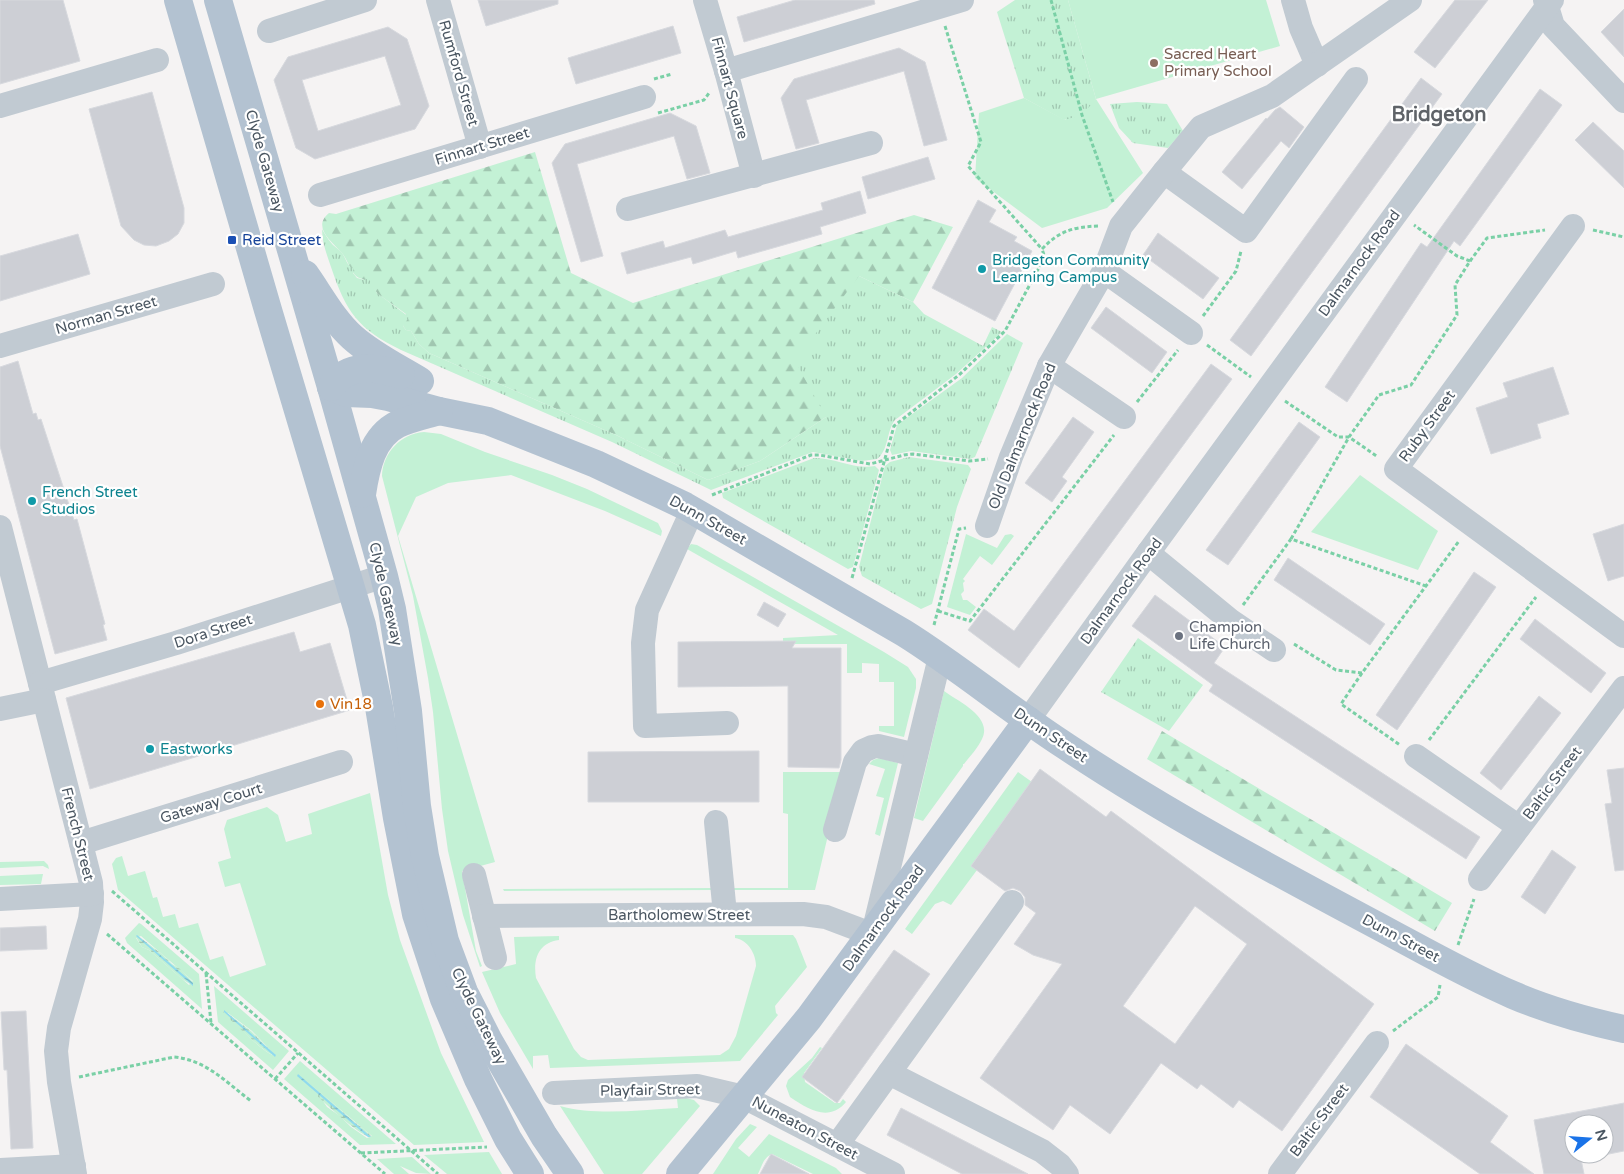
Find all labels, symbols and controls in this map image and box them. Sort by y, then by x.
street label: Rumford Street [435,18,483,128]
street label: Finnart Square [708,35,752,141]
place label: Sacred Heart Primary School [1164,45,1272,80]
marker: Sacred Heart Primary School [1148,57,1160,69]
district label: Bridgeton [1392,103,1486,127]
street label: Clyde Gateway [242,108,288,214]
street label: Finnart Street [433,123,532,169]
street label: Dalmarnock Road [1314,206,1404,320]
place label: Reid Street [242,231,321,249]
marker: Reid Street [226,234,238,246]
place label: Bridgeton Community Learning Campus [992,251,1149,286]
marker: Bridgeton Community Learning Campus [976,263,988,275]
street label: Norman Street [53,292,159,338]
street label: Old Dalmarnock Road [984,360,1060,512]
street label: Ruby Street [1395,387,1459,465]
place label: French Street Studios [42,483,138,518]
street label: Dunn Street [666,491,750,549]
marker: French Street Studios [26,495,38,507]
street label: Dalmarnock Road [1076,534,1166,648]
street label: Clyde Gateway [365,540,407,648]
street label: Dora Street [172,610,255,652]
place label: Champion Life Church [1189,618,1270,653]
marker: Champion Life Church [1173,630,1185,642]
place label: Vin18 [330,695,372,713]
marker: Vin18 [314,698,326,710]
street label: Dunn Street [1011,704,1092,766]
place label: Eastworks [160,740,233,758]
marker: Eastworks [144,743,156,755]
street label: Baltic Street [1519,743,1585,823]
street label: Gateway Court [158,779,264,827]
street label: French Street [58,785,98,883]
street label: Dalmarnock Road [838,861,928,975]
street label: Bartholomew Street [608,906,750,924]
street label: Dunn Street [1359,910,1443,966]
street label: Clyde Gateway [448,965,510,1067]
street label: Playfair Street [600,1080,701,1100]
street label: Baltic Street [1286,1080,1352,1160]
street label: Nuneaton Street [749,1092,861,1164]
north arrow [1564,1114,1614,1164]
text: N [1591,1127,1611,1143]

